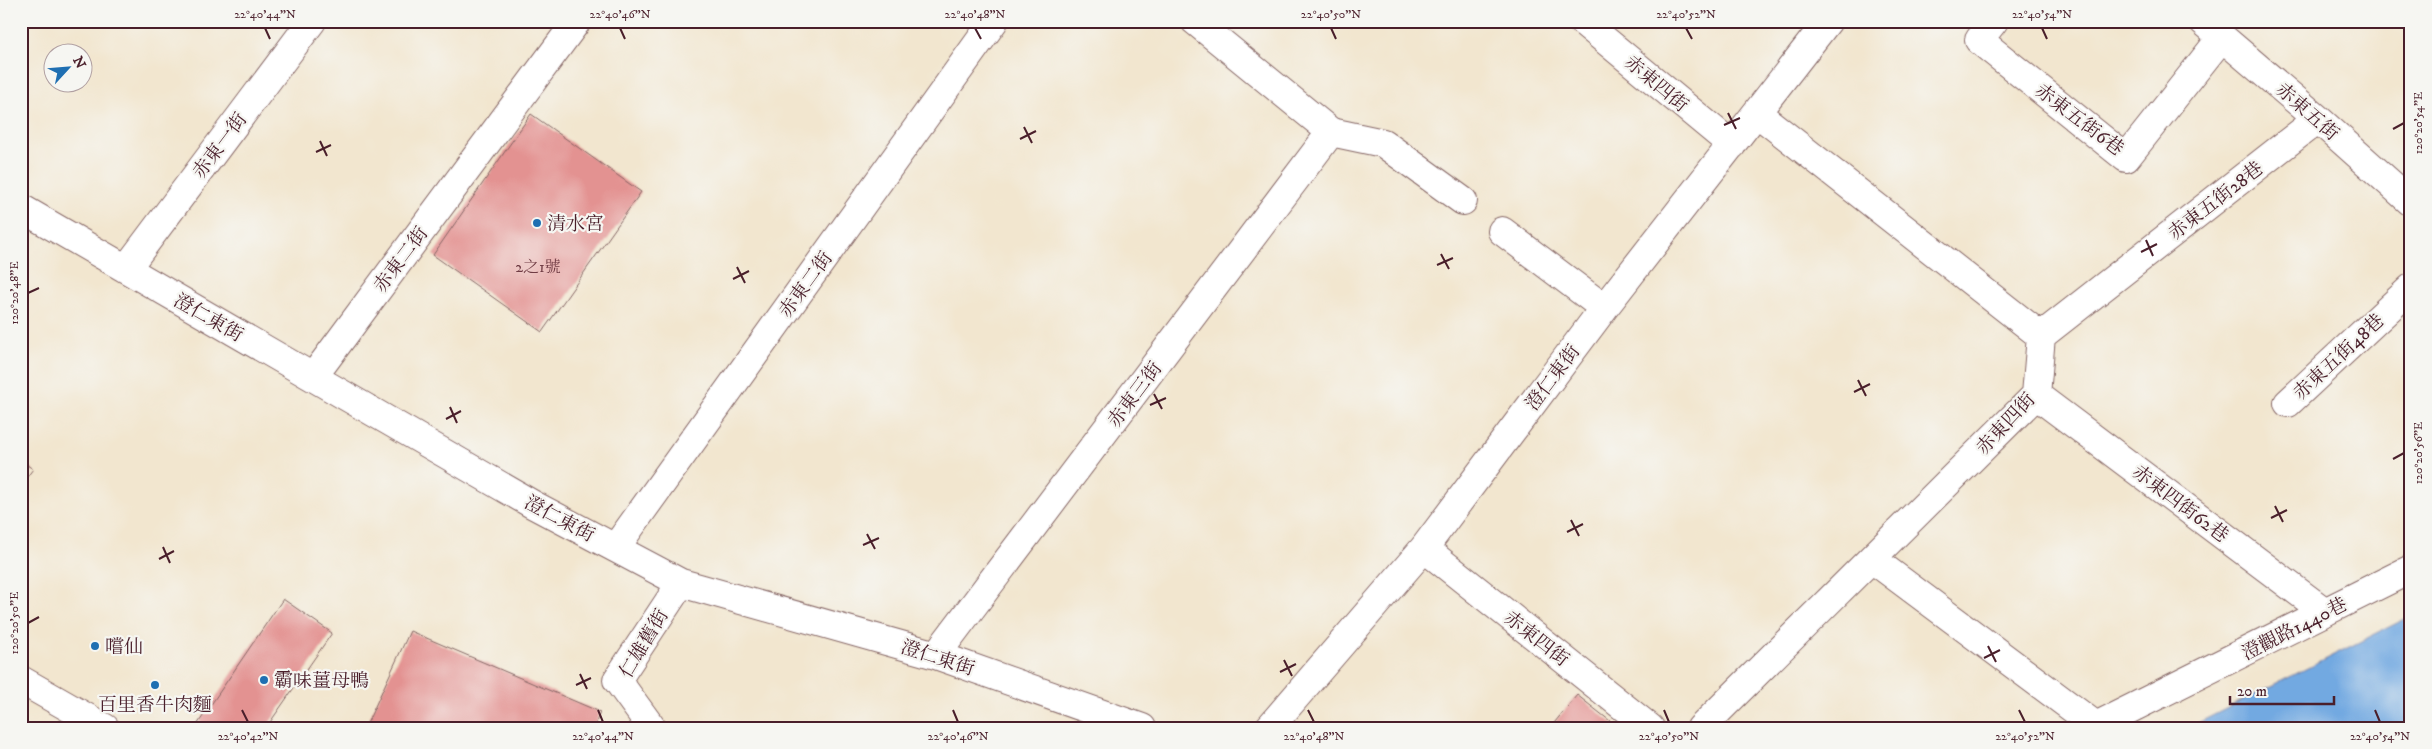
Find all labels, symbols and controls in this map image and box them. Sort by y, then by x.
text: 22°40'44"N [234,7,296,22]
text: 22°40'46"N [589,7,651,22]
text: 22°40'48"N [945,7,1006,22]
text: 22°40'50"N [1301,7,1361,22]
text: 22°40'52"N [1656,7,1716,22]
text: 22°40'54"N [2012,7,2072,22]
north arrow [42,42,92,92]
street label: 赤東四街 [1620,51,1693,117]
text: N [68,54,90,72]
street label: 赤東五街6巷 [2030,79,2128,161]
street label: 赤東五街 [2271,79,2343,146]
text: 120°20'54"E [2411,91,2426,154]
street label: 赤東一街 [188,109,252,183]
street label: 赤東五街28巷 [2164,157,2268,245]
place label: 清水宮 [547,213,604,236]
marker: 清水宮 [531,217,543,229]
street label: 赤東二街 [369,223,433,297]
street label: 赤東二街 [775,247,838,322]
house number: 2之1號 [515,257,561,277]
text: 120°20'48"E [7,261,22,325]
street label: 澄仁東街 [170,289,247,347]
street label: 赤東五街48巷 [2289,309,2389,405]
street label: 澄仁東街 [1521,341,1585,415]
street label: 赤東三街 [1103,358,1167,432]
street label: 赤東四街 [1972,388,2040,460]
text: 120°20'56"E [2411,421,2426,484]
street label: 赤東四街62巷 [2128,461,2233,548]
street label: 澄仁東街 [520,491,598,547]
text: 120°20'50"E [7,591,22,654]
street label: 澄觀路1440巷 [2238,593,2351,666]
street label: 仁雄舊街 [615,605,674,682]
street label: 赤東四街 [1499,607,1573,672]
place label: 嚐仙 [105,636,143,659]
street label: 澄仁東街 [898,636,977,681]
marker: 嚐仙 [89,640,101,652]
place label: 霸味薑母鴨 [274,670,369,693]
marker: 霸味薑母鴨 [258,674,270,686]
scale bar [2230,674,2333,706]
marker: 百里香牛肉麵 [149,679,161,691]
text: 20 m [2237,682,2267,701]
place label: 百里香牛肉麵 [98,694,212,717]
text: 22°40'42"N [218,729,278,744]
text: 22°40'44"N [572,729,634,744]
text: 22°40'46"N [927,729,989,744]
text: 22°40'48"N [1284,729,1345,744]
text: 22°40'50"N [1639,729,1699,744]
text: 22°40'52"N [1995,729,2055,744]
text: 22°40'54"N [2350,729,2410,744]

